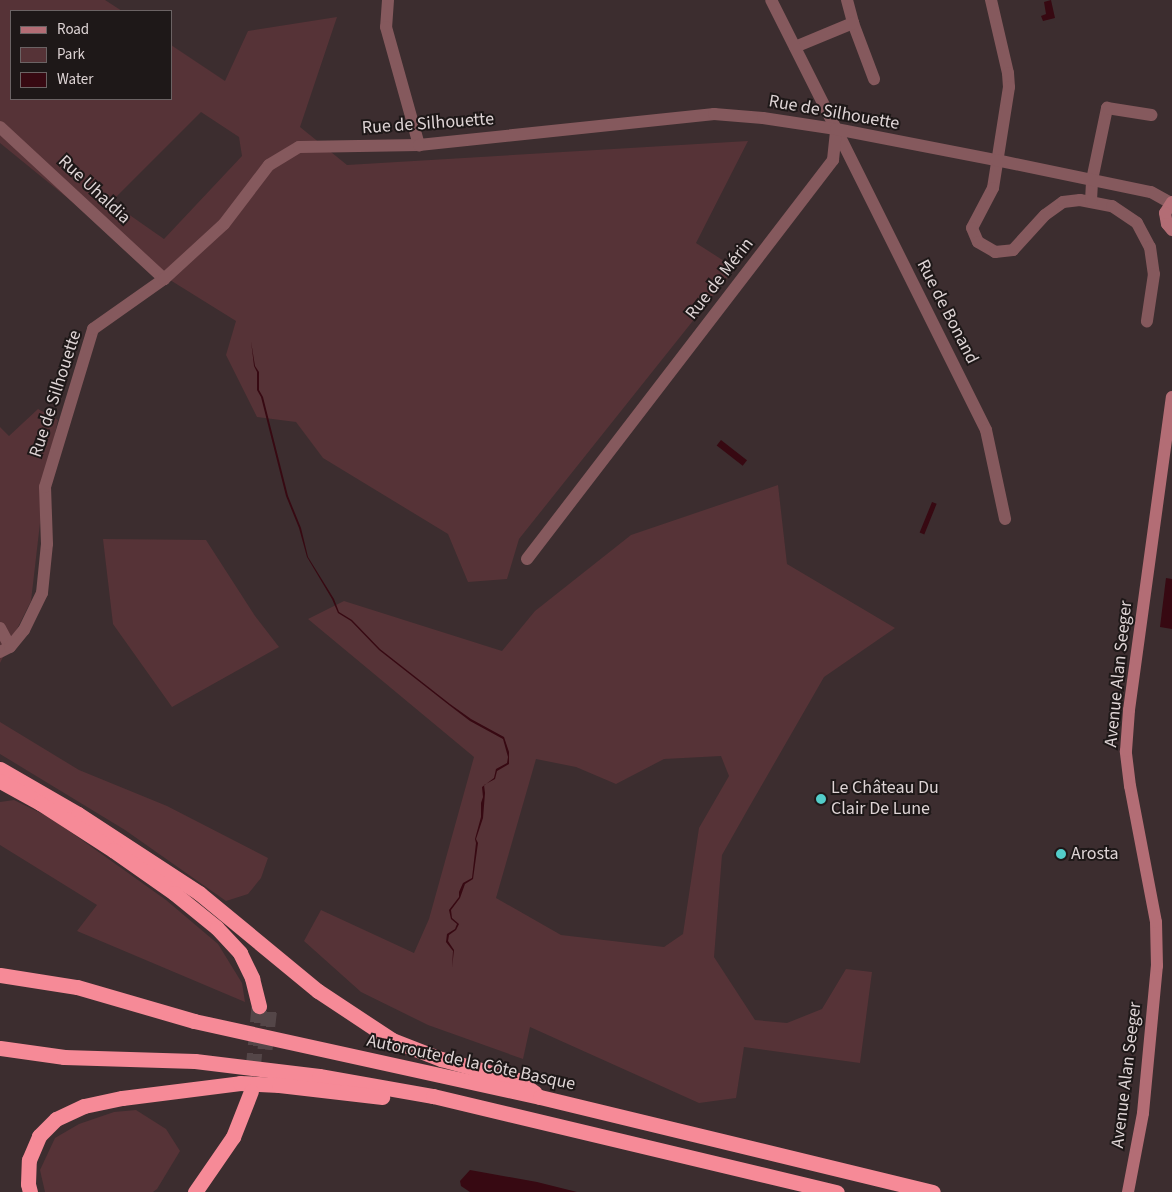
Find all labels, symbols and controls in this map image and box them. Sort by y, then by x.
legend [10,10,172,100]
text: Road [57,19,89,40]
text: Park [57,44,85,65]
text: Water [57,69,93,90]
street label: Rue de Silhouette [767,91,901,135]
street label: Rue de Silhouette [361,109,495,139]
street label: Rue Uhaldia [53,151,135,229]
street label: Rue de Mérin [681,234,759,324]
street label: Rue de Bonand [911,256,983,368]
street label: Rue de Silhouette [25,328,87,460]
street label: Avenue Alan Seeger [1101,600,1137,748]
place label: Le Château Du Clair De Lune [831,778,939,821]
marker: Le Château Du Clair De Lune [815,793,827,805]
place label: Arosta [1071,843,1119,865]
marker: Arosta [1055,848,1067,860]
street label: Avenue Alan Seeger [1107,1001,1147,1149]
street label: Autoroute de la Côte Basque [365,1030,577,1096]

